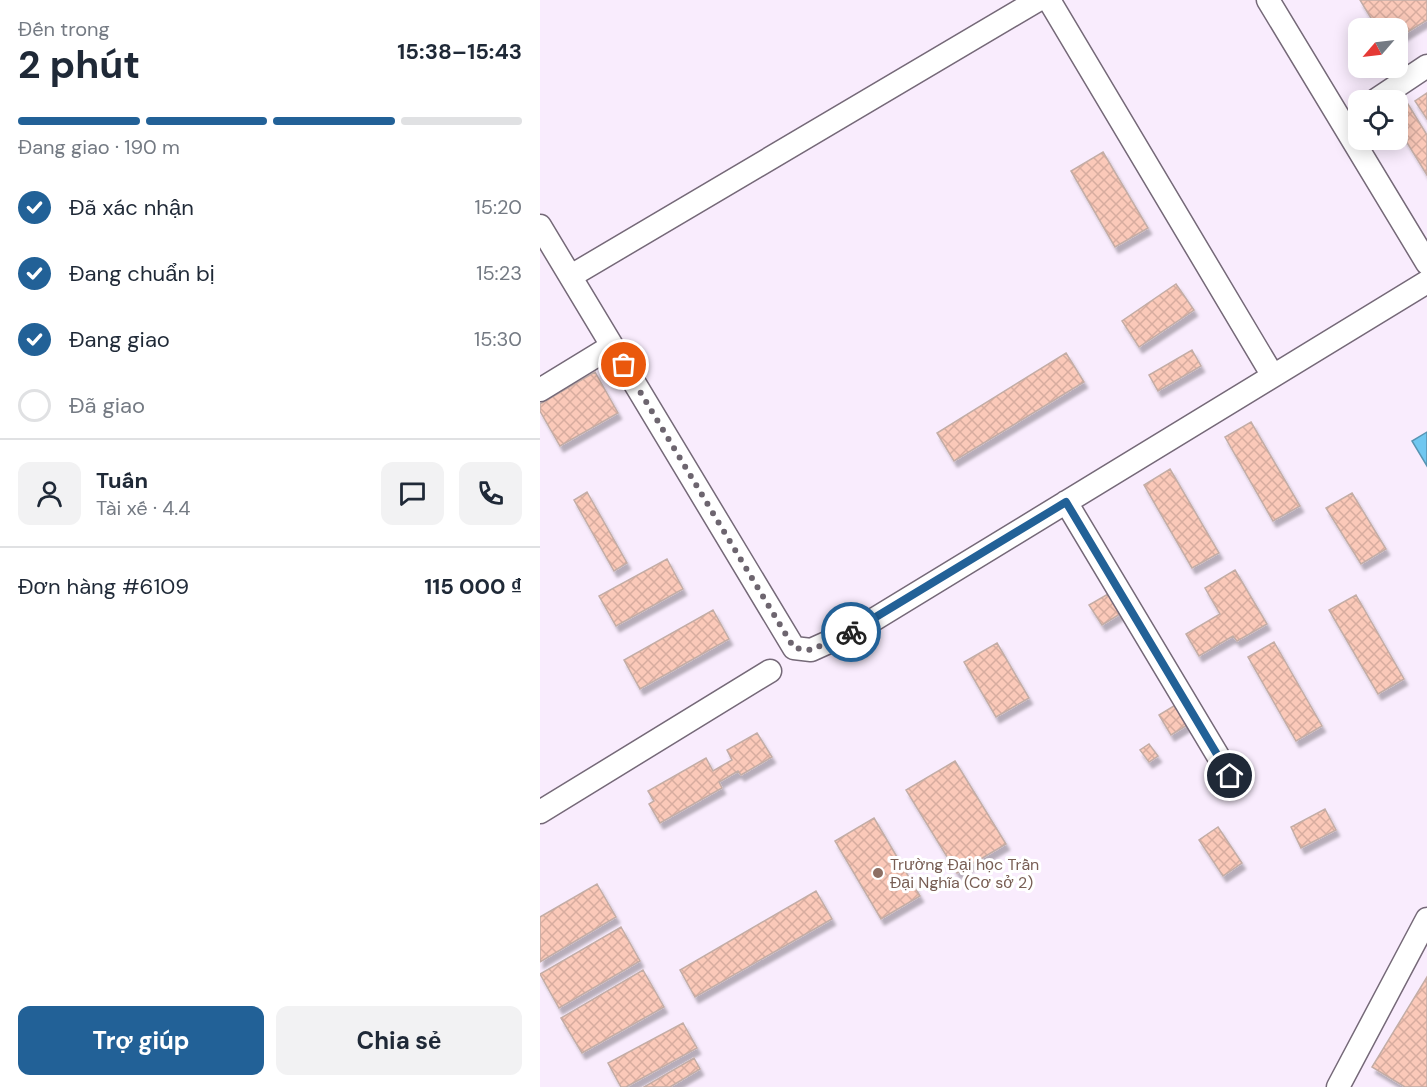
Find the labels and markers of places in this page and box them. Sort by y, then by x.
pin [598,339,649,390]
pin [1204,750,1255,801]
place label: Trường Đại học Trần Đại Nghĩa (Cơ sở 2) [890,854,1039,893]
marker: Trường Đại học Trần Đại Nghĩa (Cơ sở 2) [871,866,885,880]

